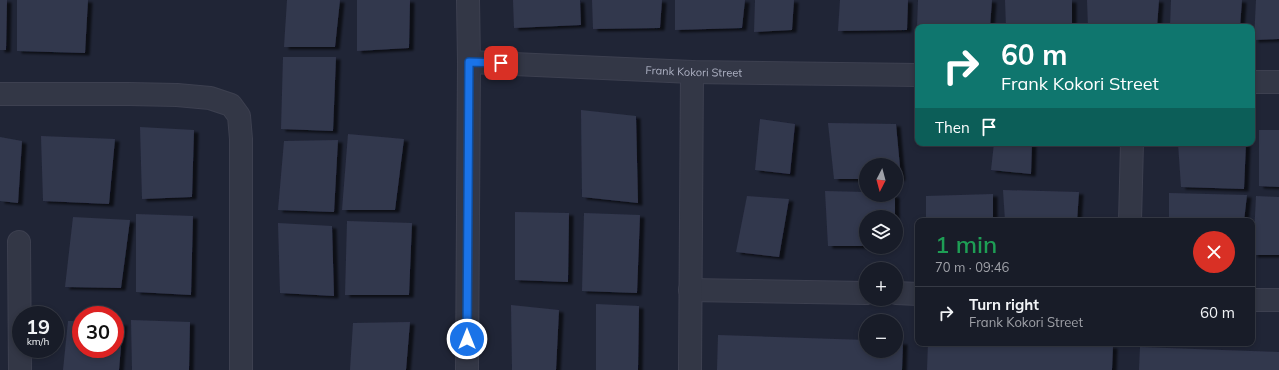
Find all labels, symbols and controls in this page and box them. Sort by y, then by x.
text: 60 m [1001,37,1067,72]
icon: right [935,40,987,92]
pin [484,46,518,80]
icon: arrive [490,52,512,74]
street label: Frank Kokori Street [645,63,742,80]
text: Frank Kokori Street [1001,72,1159,95]
icon: arrive [978,116,1000,138]
text: Then [935,118,970,137]
north arrow [859,158,903,202]
map controls [859,158,903,358]
button: layers [859,210,903,254]
text: 1 min [935,229,997,259]
button: close [1193,231,1235,273]
text: 70 m · 09:46 [935,259,1009,275]
button: + [859,262,903,306]
text: Turn right [969,295,1039,314]
icon: right [935,302,957,324]
text: 60 m [1200,303,1235,322]
speed limit sign: 30 [72,306,124,358]
text: 19 [26,314,50,339]
button: − [859,314,903,358]
text: Frank Kokori Street [969,314,1083,330]
position arrow [446,318,488,360]
text: km/h [27,335,49,348]

